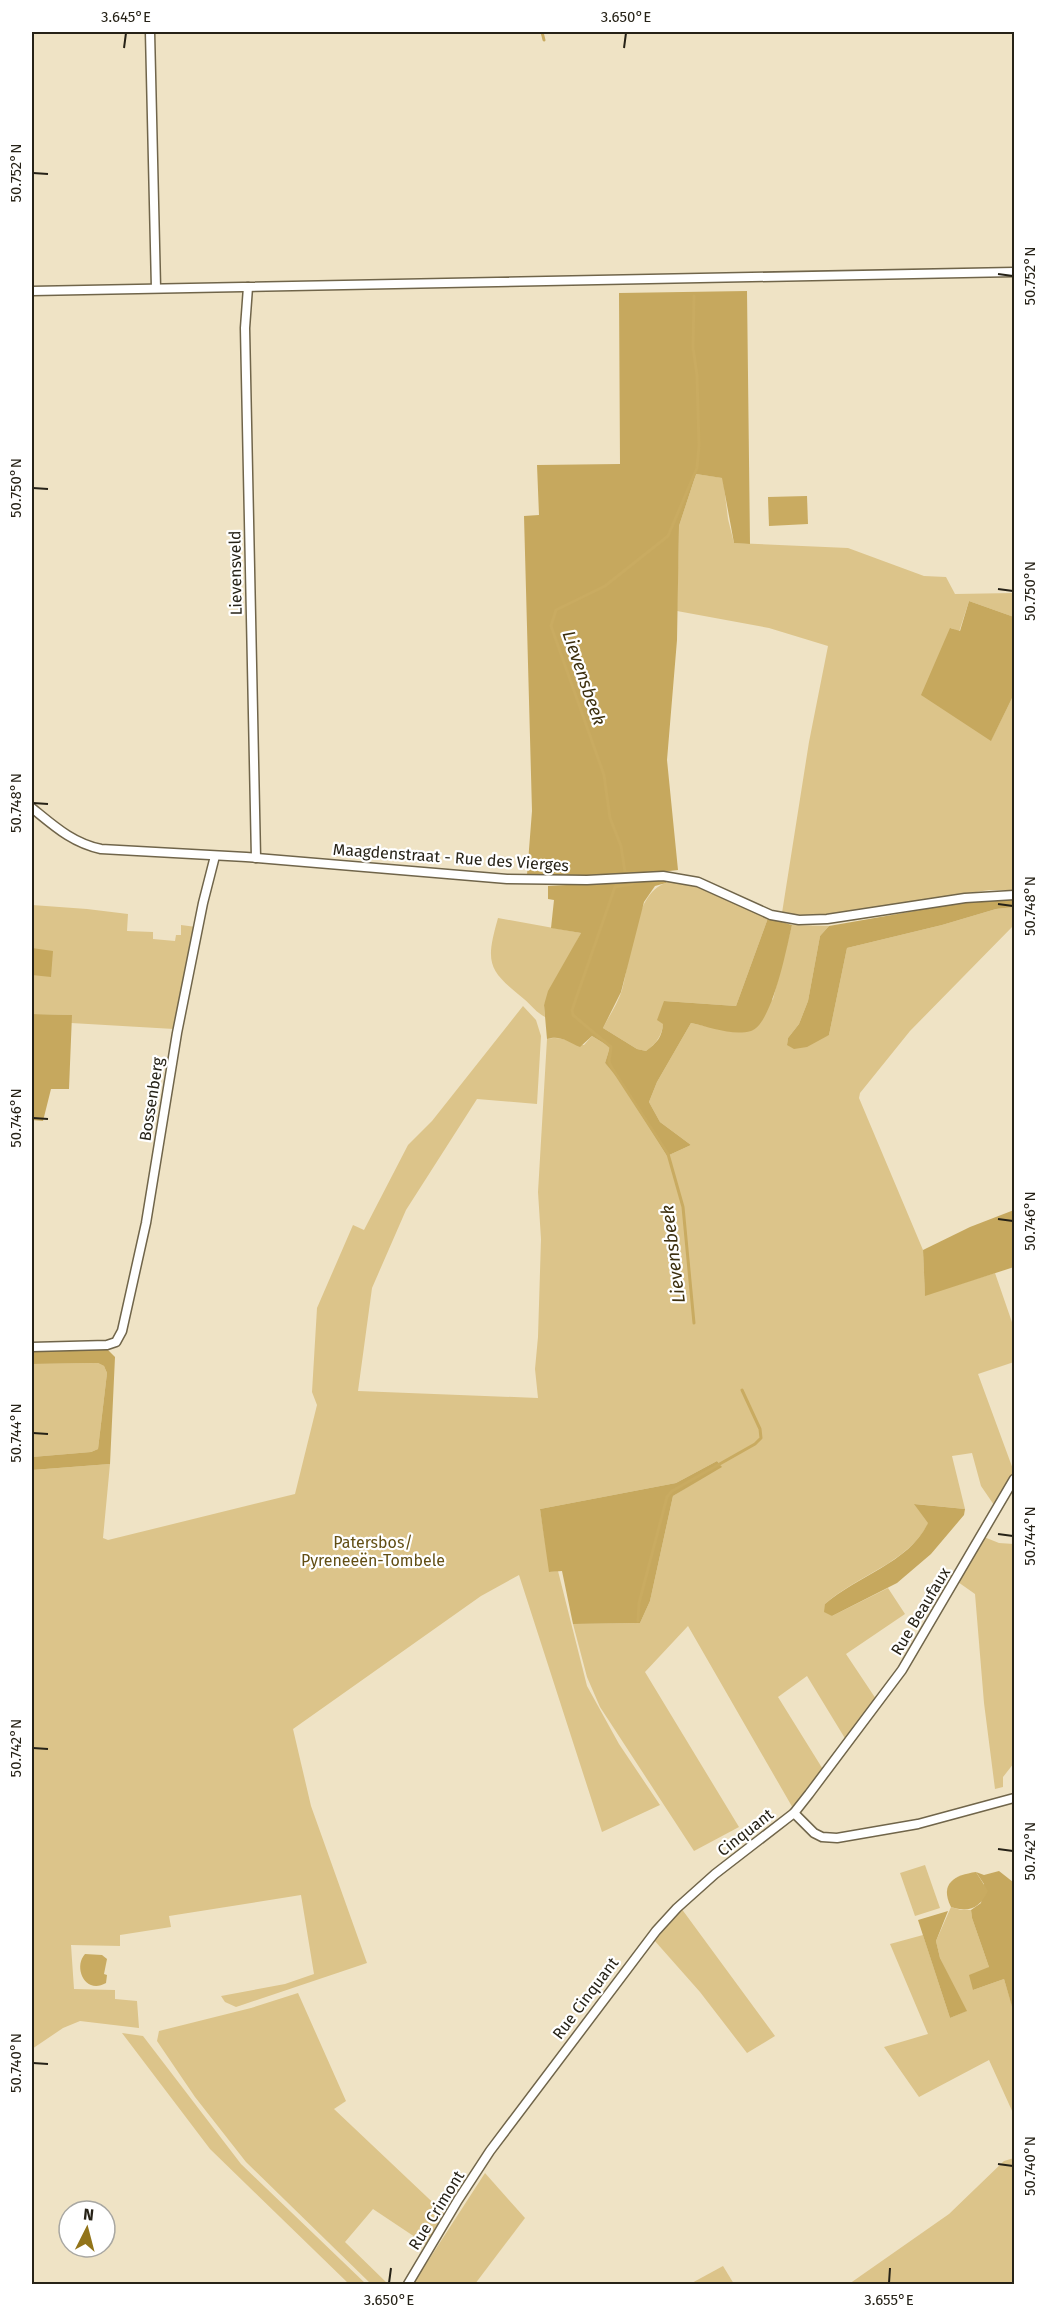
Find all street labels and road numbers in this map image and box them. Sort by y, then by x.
street label: Lievensveld [225,530,246,616]
street label: Maagdenstraat - Rue des Vierges [332,840,570,875]
street label: Bossenberg [136,1055,168,1142]
street label: Rue Beaufaux [887,1564,954,1659]
street label: Cinquant [714,1805,777,1860]
street label: Rue Cinquant [548,1953,622,2043]
street label: Rue Crimont [405,2167,468,2253]

